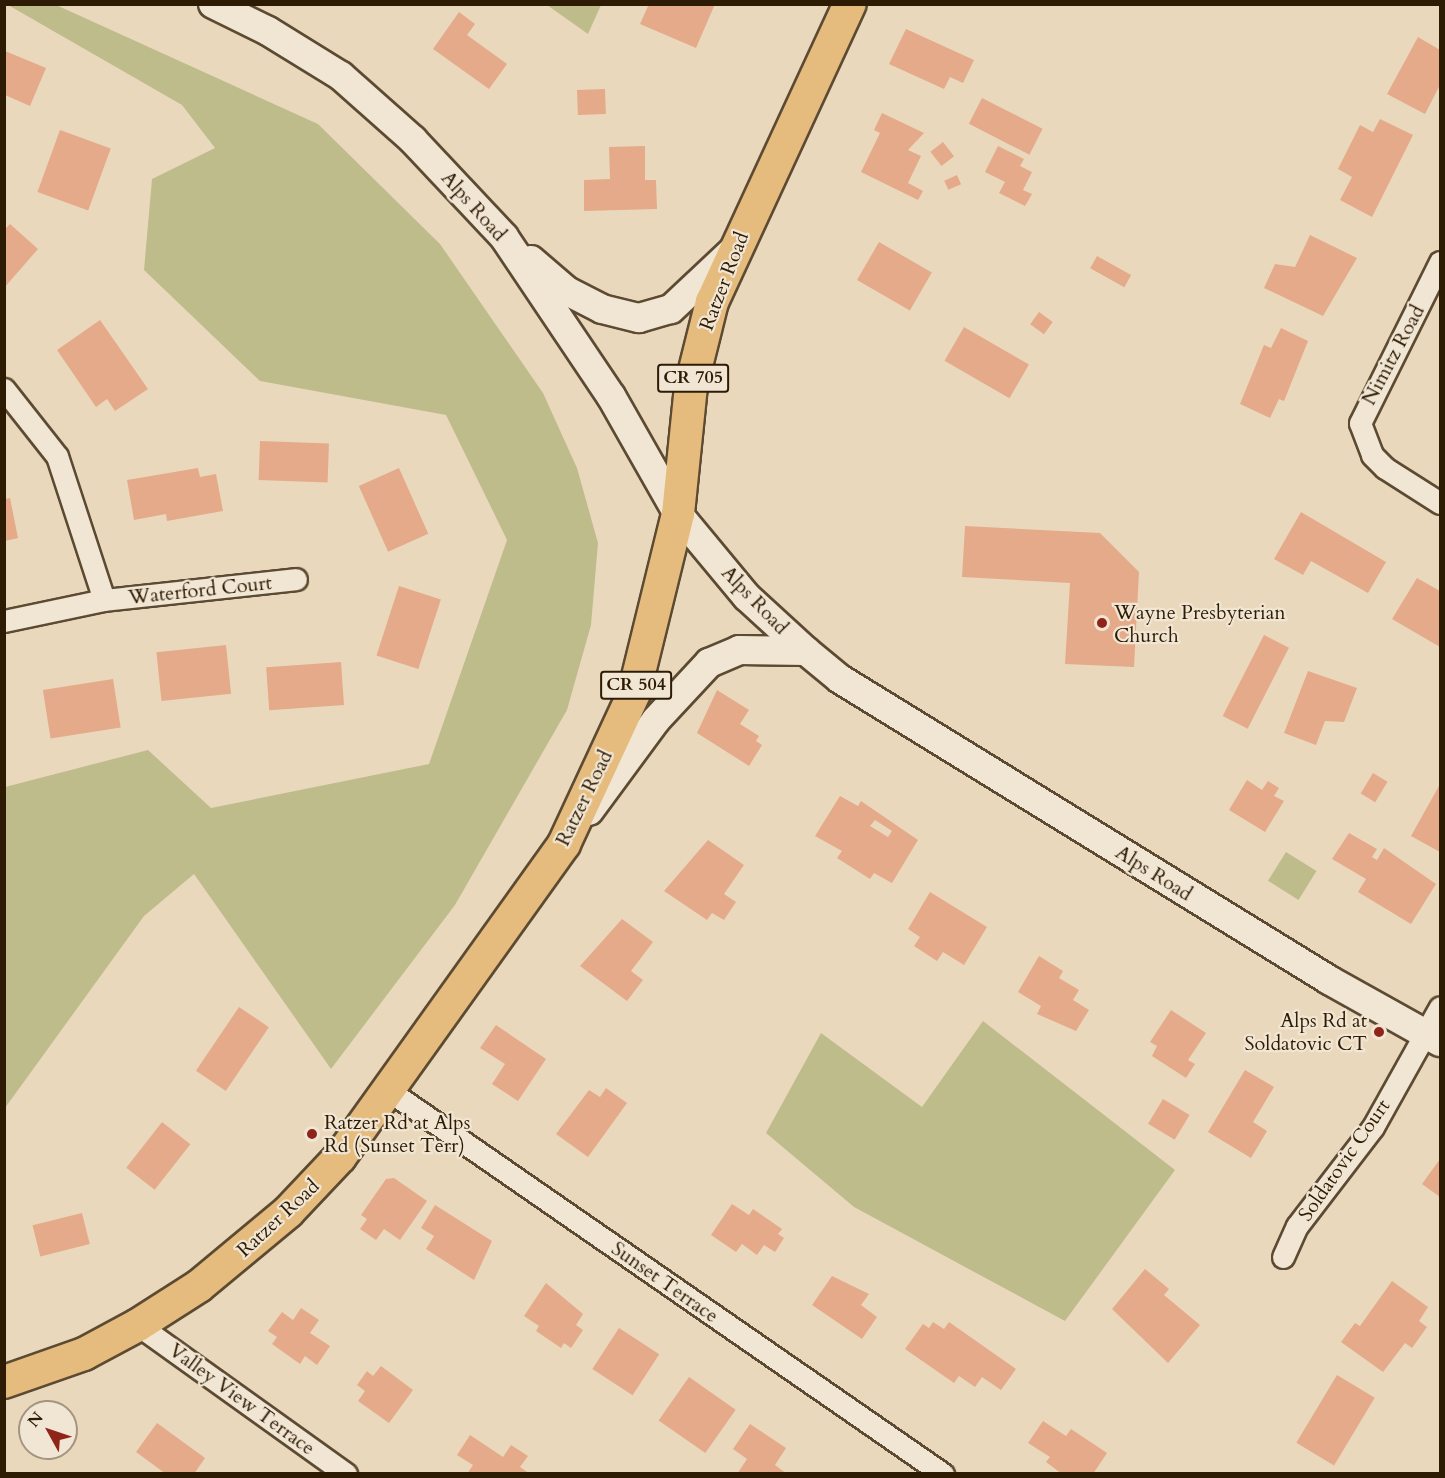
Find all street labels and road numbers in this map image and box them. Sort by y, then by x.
street label: Alps Road [436,166,512,246]
street label: Ratzer Road [694,228,754,334]
street label: Nimitz Road [1357,301,1429,409]
road number: CR 705 [657,363,729,393]
street label: Alps Road [717,561,793,639]
street label: Waterford Court [127,571,273,609]
road number: CR 504 [600,670,672,700]
street label: Ratzer Road [551,746,617,850]
street label: Alps Road [1111,840,1197,906]
street label: Soldatovic Court [1293,1094,1395,1226]
street label: Ratzer Road [232,1174,324,1262]
street label: Sunset Terrace [607,1236,723,1328]
street label: Valley View Terrace [164,1338,320,1460]

